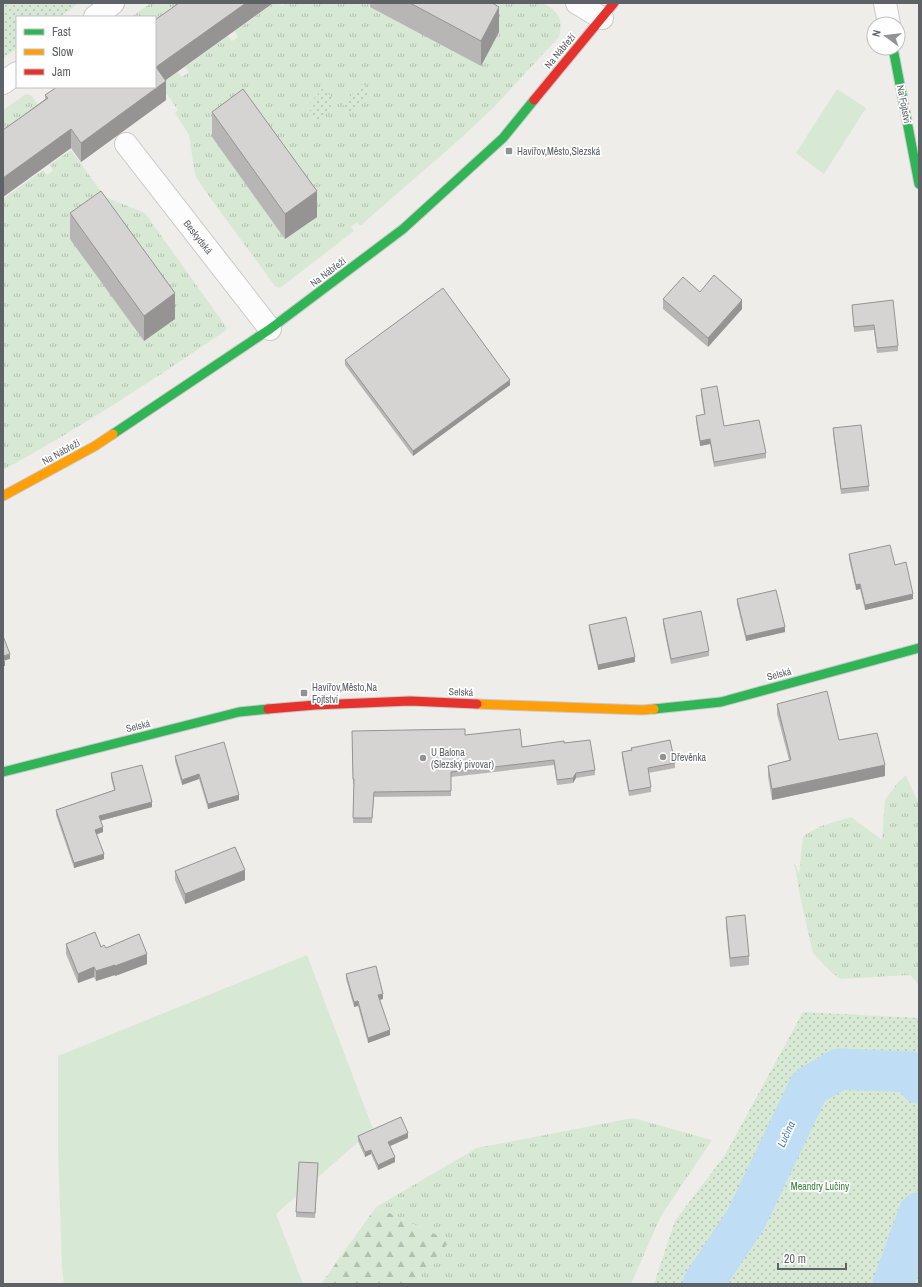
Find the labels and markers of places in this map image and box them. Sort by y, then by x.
place label: Havířov,Město,Slezská [517,145,601,158]
marker: Havířov,Město,Slezská [504,146,514,156]
place label: Havířov,Město,Na Fojtství [312,681,377,706]
marker: Havířov,Město,Na Fojtství [299,688,309,698]
place label: U Balona (Slezský pivovar) [431,746,494,771]
place label: Dřevěnka [671,751,707,764]
marker: Dřevěnka [658,752,668,762]
marker: U Balona (Slezský pivovar) [418,753,428,763]

